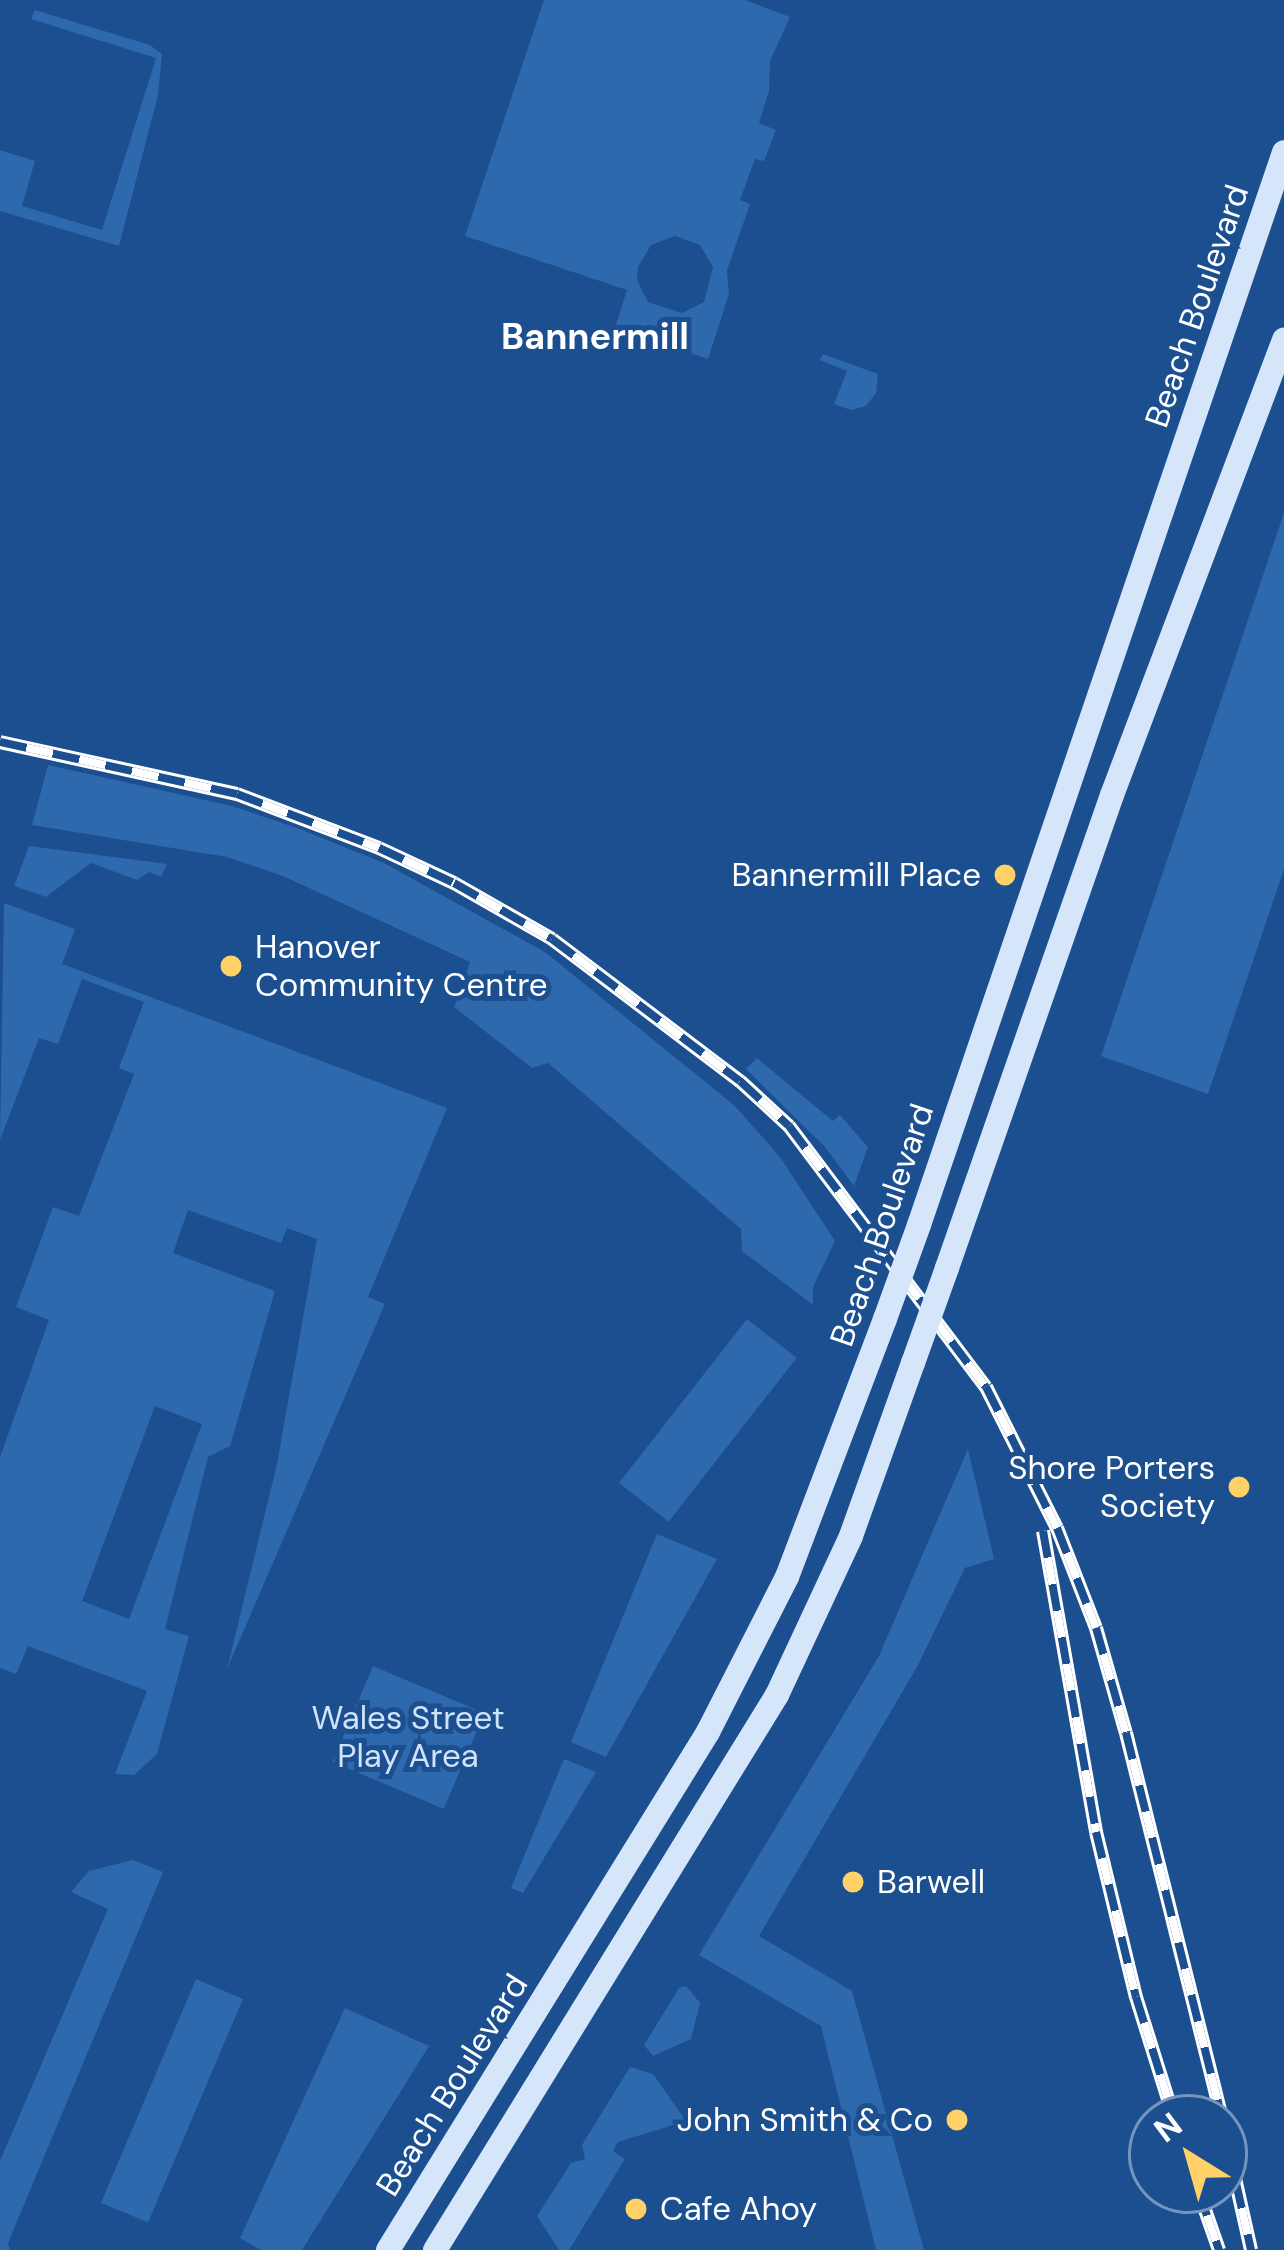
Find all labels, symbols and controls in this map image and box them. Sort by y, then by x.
street label: Beach Boulevard [1137,180,1257,432]
district label: Bannermill [501,315,689,359]
place label: Bannermill Place [731,855,981,895]
marker: Bannermill Place [992,862,1018,888]
place label: Hanover Community Centre [255,927,547,1005]
marker: Hanover Community Centre [218,953,244,979]
street label: Beach Boulevard [822,1099,942,1351]
place label: Shore Porters Society [1008,1448,1215,1526]
marker: Shore Porters Society [1226,1474,1252,1500]
park label: Wales Street Play Area [311,1698,505,1776]
place label: Barwell [877,1862,985,1902]
marker: Barwell [840,1869,866,1895]
street label: Beach Boulevard [368,1967,536,2203]
north arrow [1128,2094,1248,2214]
place label: John Smith & Co [677,2100,933,2140]
text: N [1145,2103,1190,2152]
marker: John Smith & Co [944,2107,970,2133]
place label: Cafe Ahoy [660,2189,817,2229]
marker: Cafe Ahoy [623,2196,649,2222]

